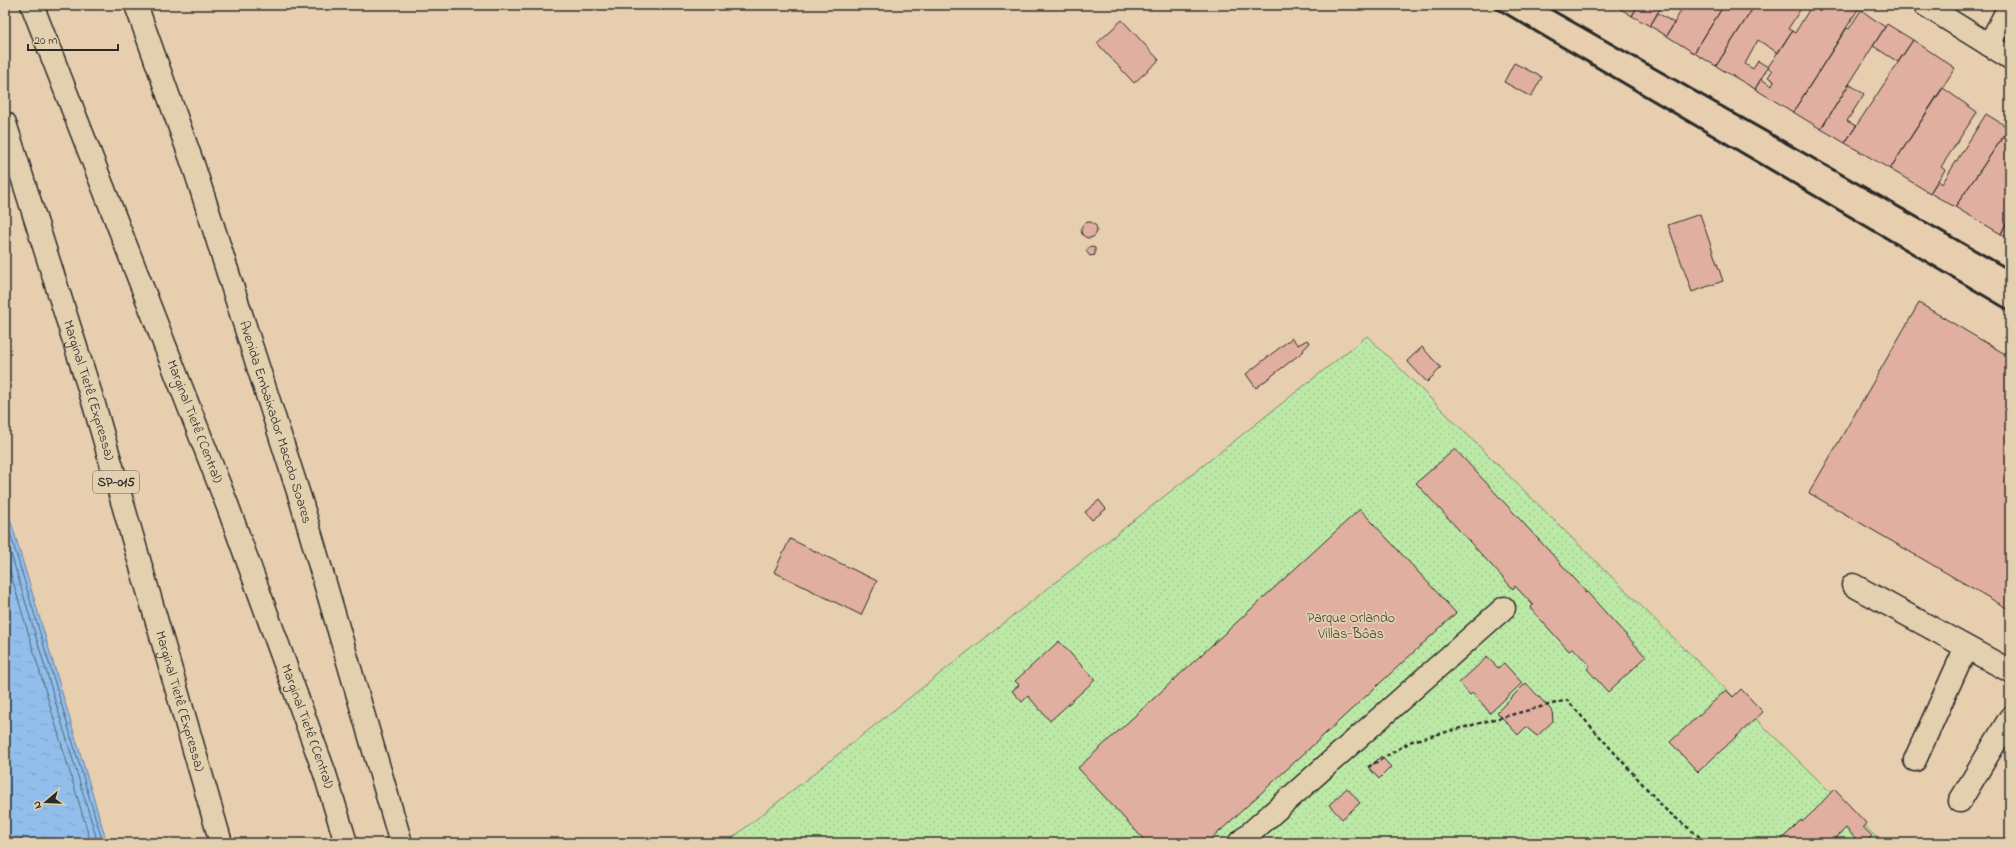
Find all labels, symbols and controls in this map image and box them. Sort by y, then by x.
scale bar [28,26,118,52]
text: 20 m [34,32,57,50]
street label: Marginal Tietê (Expressa) [57,317,120,463]
street label: Avenida Embaixador Macedo Soares [233,318,318,526]
street label: Marginal Tietê (Central) [161,357,228,486]
road number: SP-015 [93,471,139,493]
park label: Parque Orlando Villas-Bôas [1307,608,1395,645]
street label: Marginal Tietê (Expressa) [150,628,210,774]
street label: Marginal Tietê (Central) [275,661,339,791]
north arrow [26,782,66,822]
text: N [29,799,46,811]

